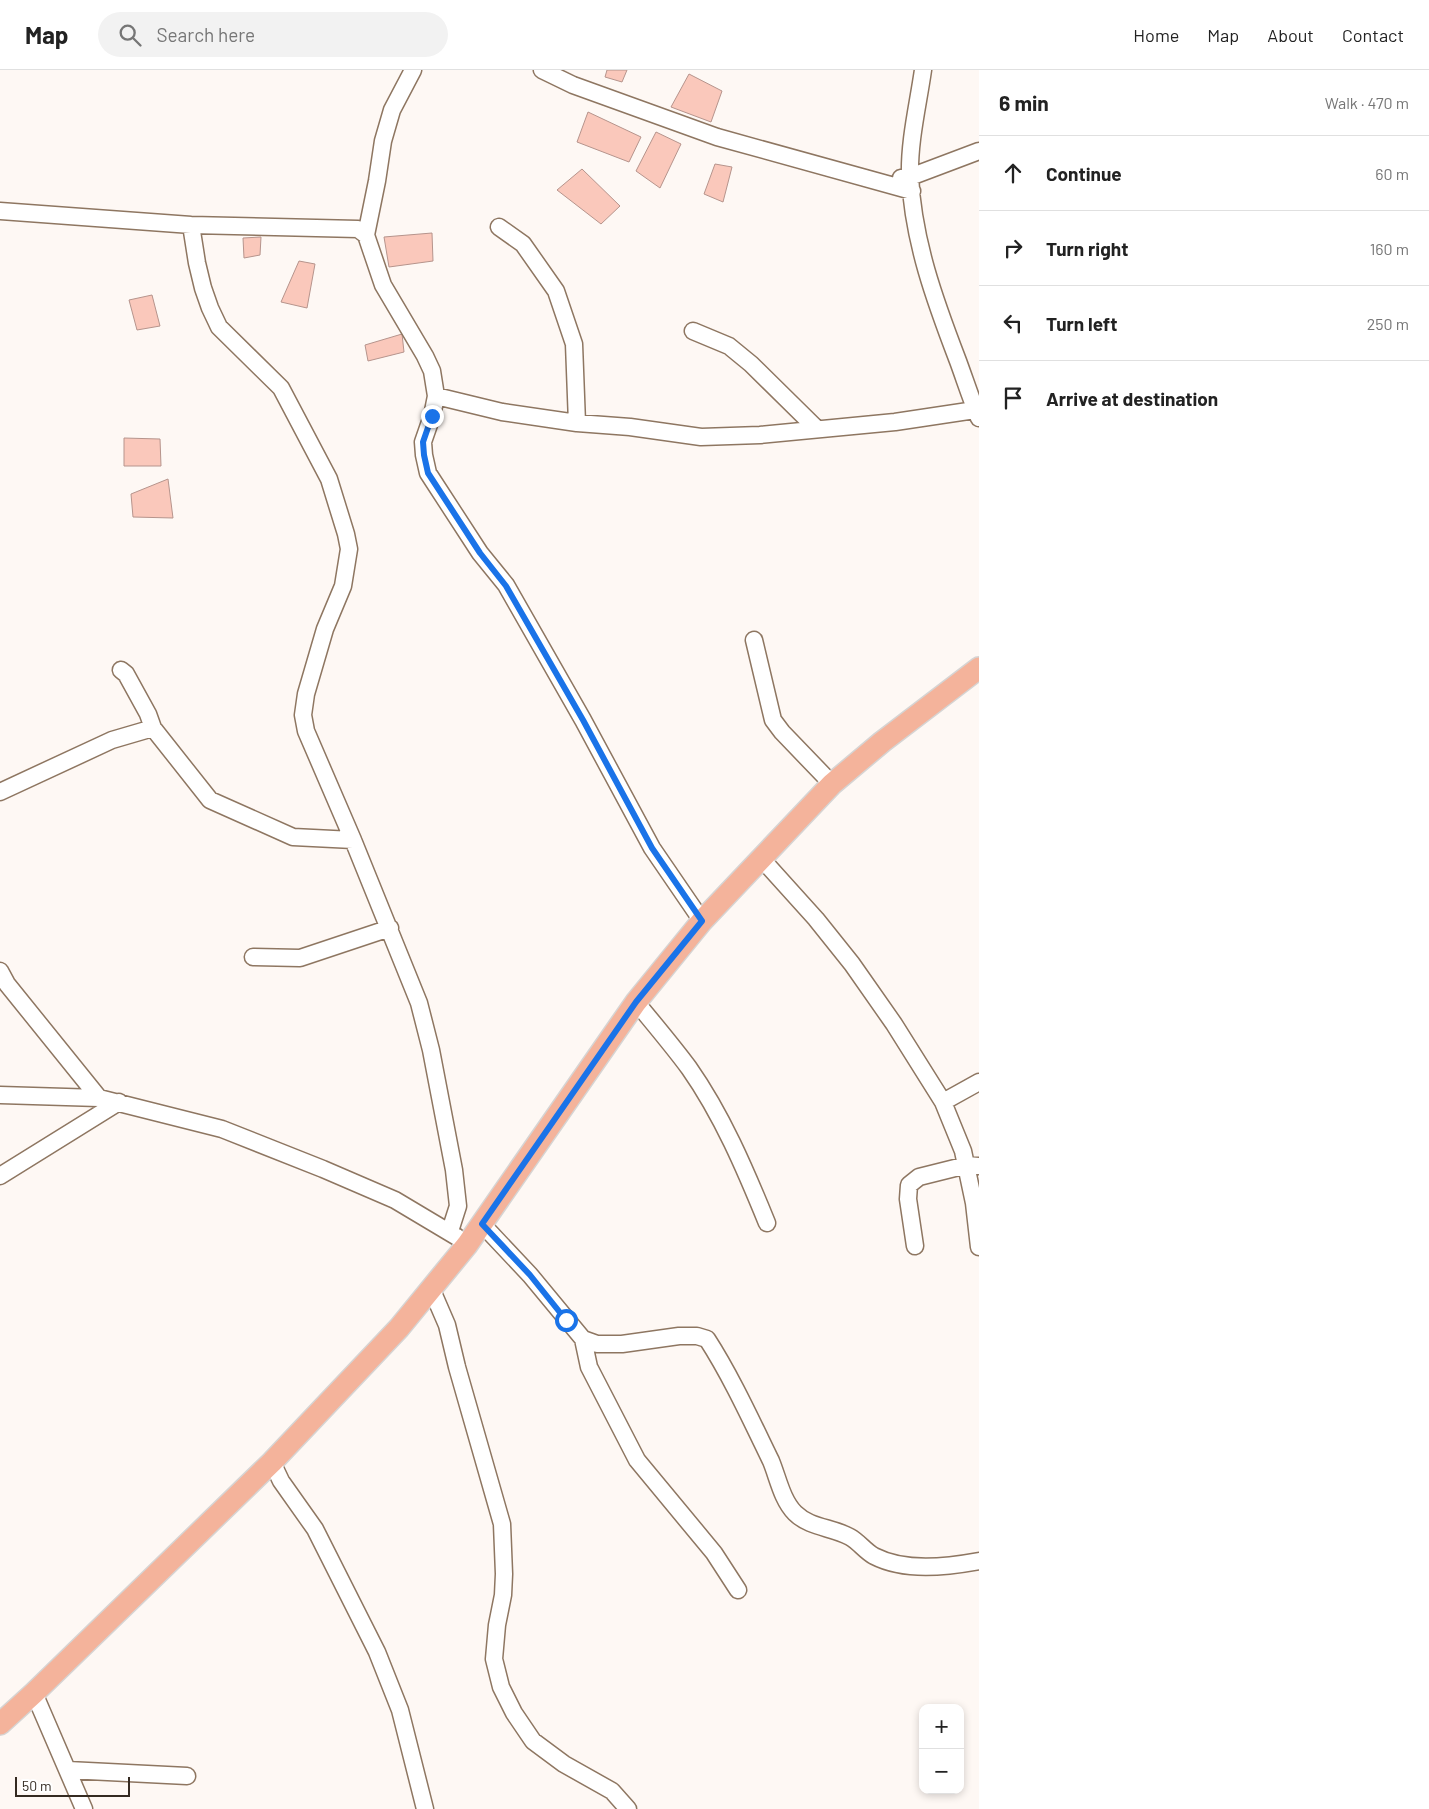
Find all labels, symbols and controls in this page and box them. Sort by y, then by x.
search box [98,12,448,57]
text: Map [25,20,68,49]
icon: search [116,21,144,49]
text: Search here [156,23,255,46]
text: Home [1133,24,1179,46]
text: Map [1207,24,1239,46]
text: About [1267,24,1314,46]
text: Contact [1342,24,1404,46]
text: 6 min [999,90,1049,115]
text: Walk · 470 m [1325,93,1409,112]
icon: ahead [999,159,1027,187]
text: Continue [1046,162,1122,185]
text: 60 m [1375,164,1409,183]
icon: right [999,234,1027,262]
text: Turn right [1046,237,1128,260]
text: 160 m [1370,239,1409,258]
icon: left [999,309,1027,337]
text: Turn left [1046,312,1117,335]
text: 250 m [1367,314,1409,333]
icon: arrive [999,384,1027,412]
text: Arrive at destination [1046,387,1218,410]
route end [421,405,444,428]
route start [555,1309,578,1332]
map controls [919,1704,964,1794]
button: + [919,1704,964,1749]
button: − [919,1749,964,1794]
scale bar [15,1774,130,1797]
text: 50 m [22,1777,51,1794]

